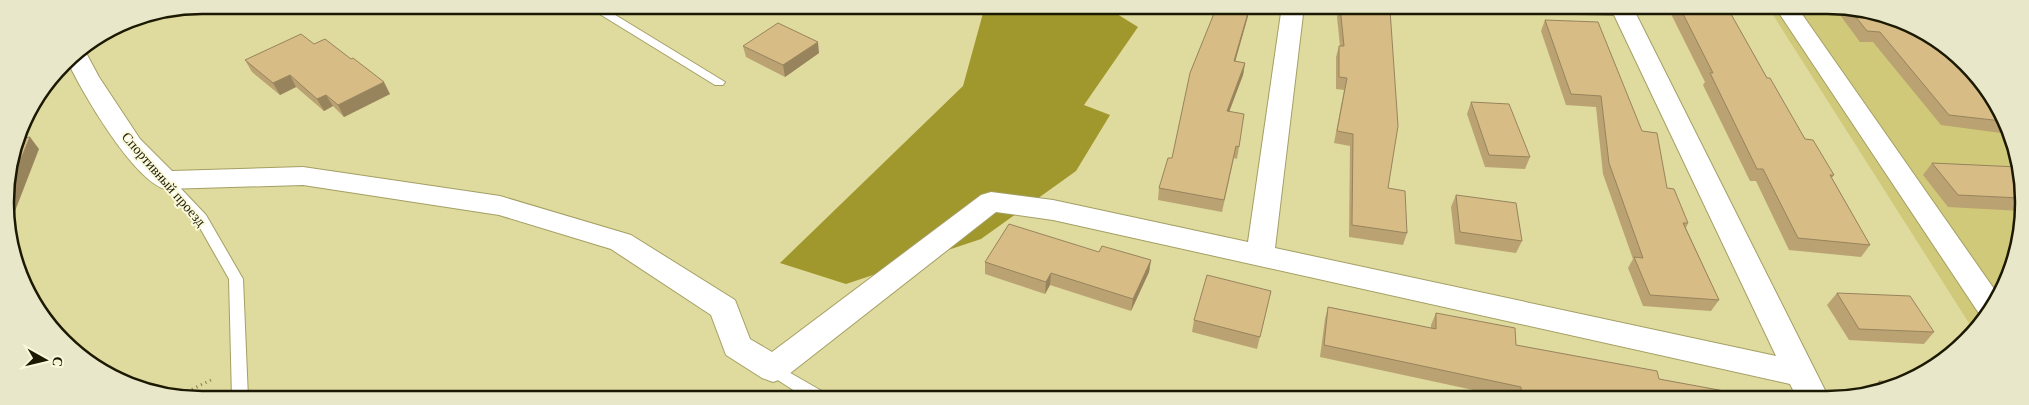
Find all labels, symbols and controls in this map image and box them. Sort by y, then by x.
street label: Спортивный проезд [119,129,208,229]
north arrow [20,335,70,385]
text: С [49,356,66,368]

